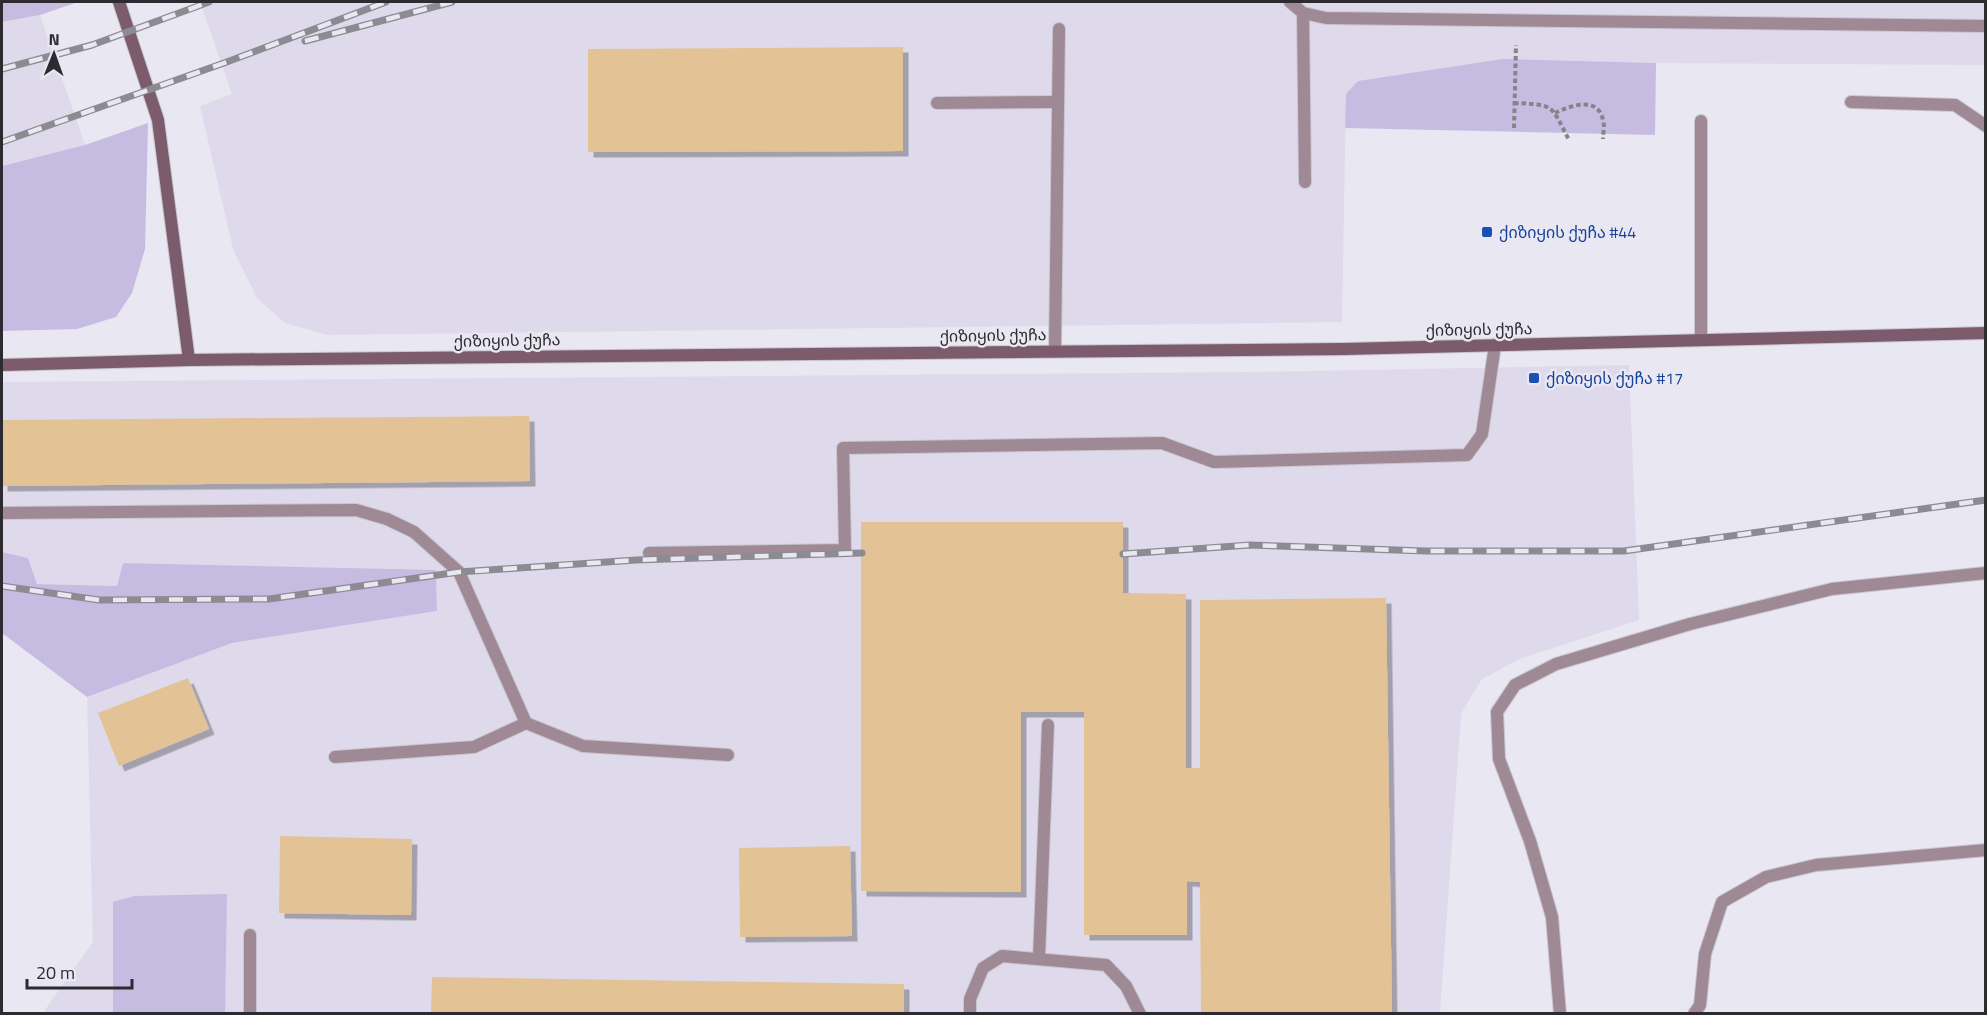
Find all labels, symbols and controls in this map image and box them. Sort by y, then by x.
north arrow [24,24,84,84]
text: N [49,27,60,51]
place label: ქიზიყის ქუჩა #44 [1499,220,1636,244]
marker: ქიზიყის ქუჩა #44 [1480,225,1494,239]
street label: ქიზიყის ქუჩა [1425,316,1533,342]
street label: ქიზიყის ქუჩა [939,322,1047,348]
street label: ქიზიყის ქუჩა [453,327,561,353]
place label: ქიზიყის ქუჩა #17 [1546,366,1683,390]
marker: ქიზიყის ქუჩა #17 [1527,371,1541,385]
scale bar [27,952,132,990]
text: 20 m [36,959,75,986]

